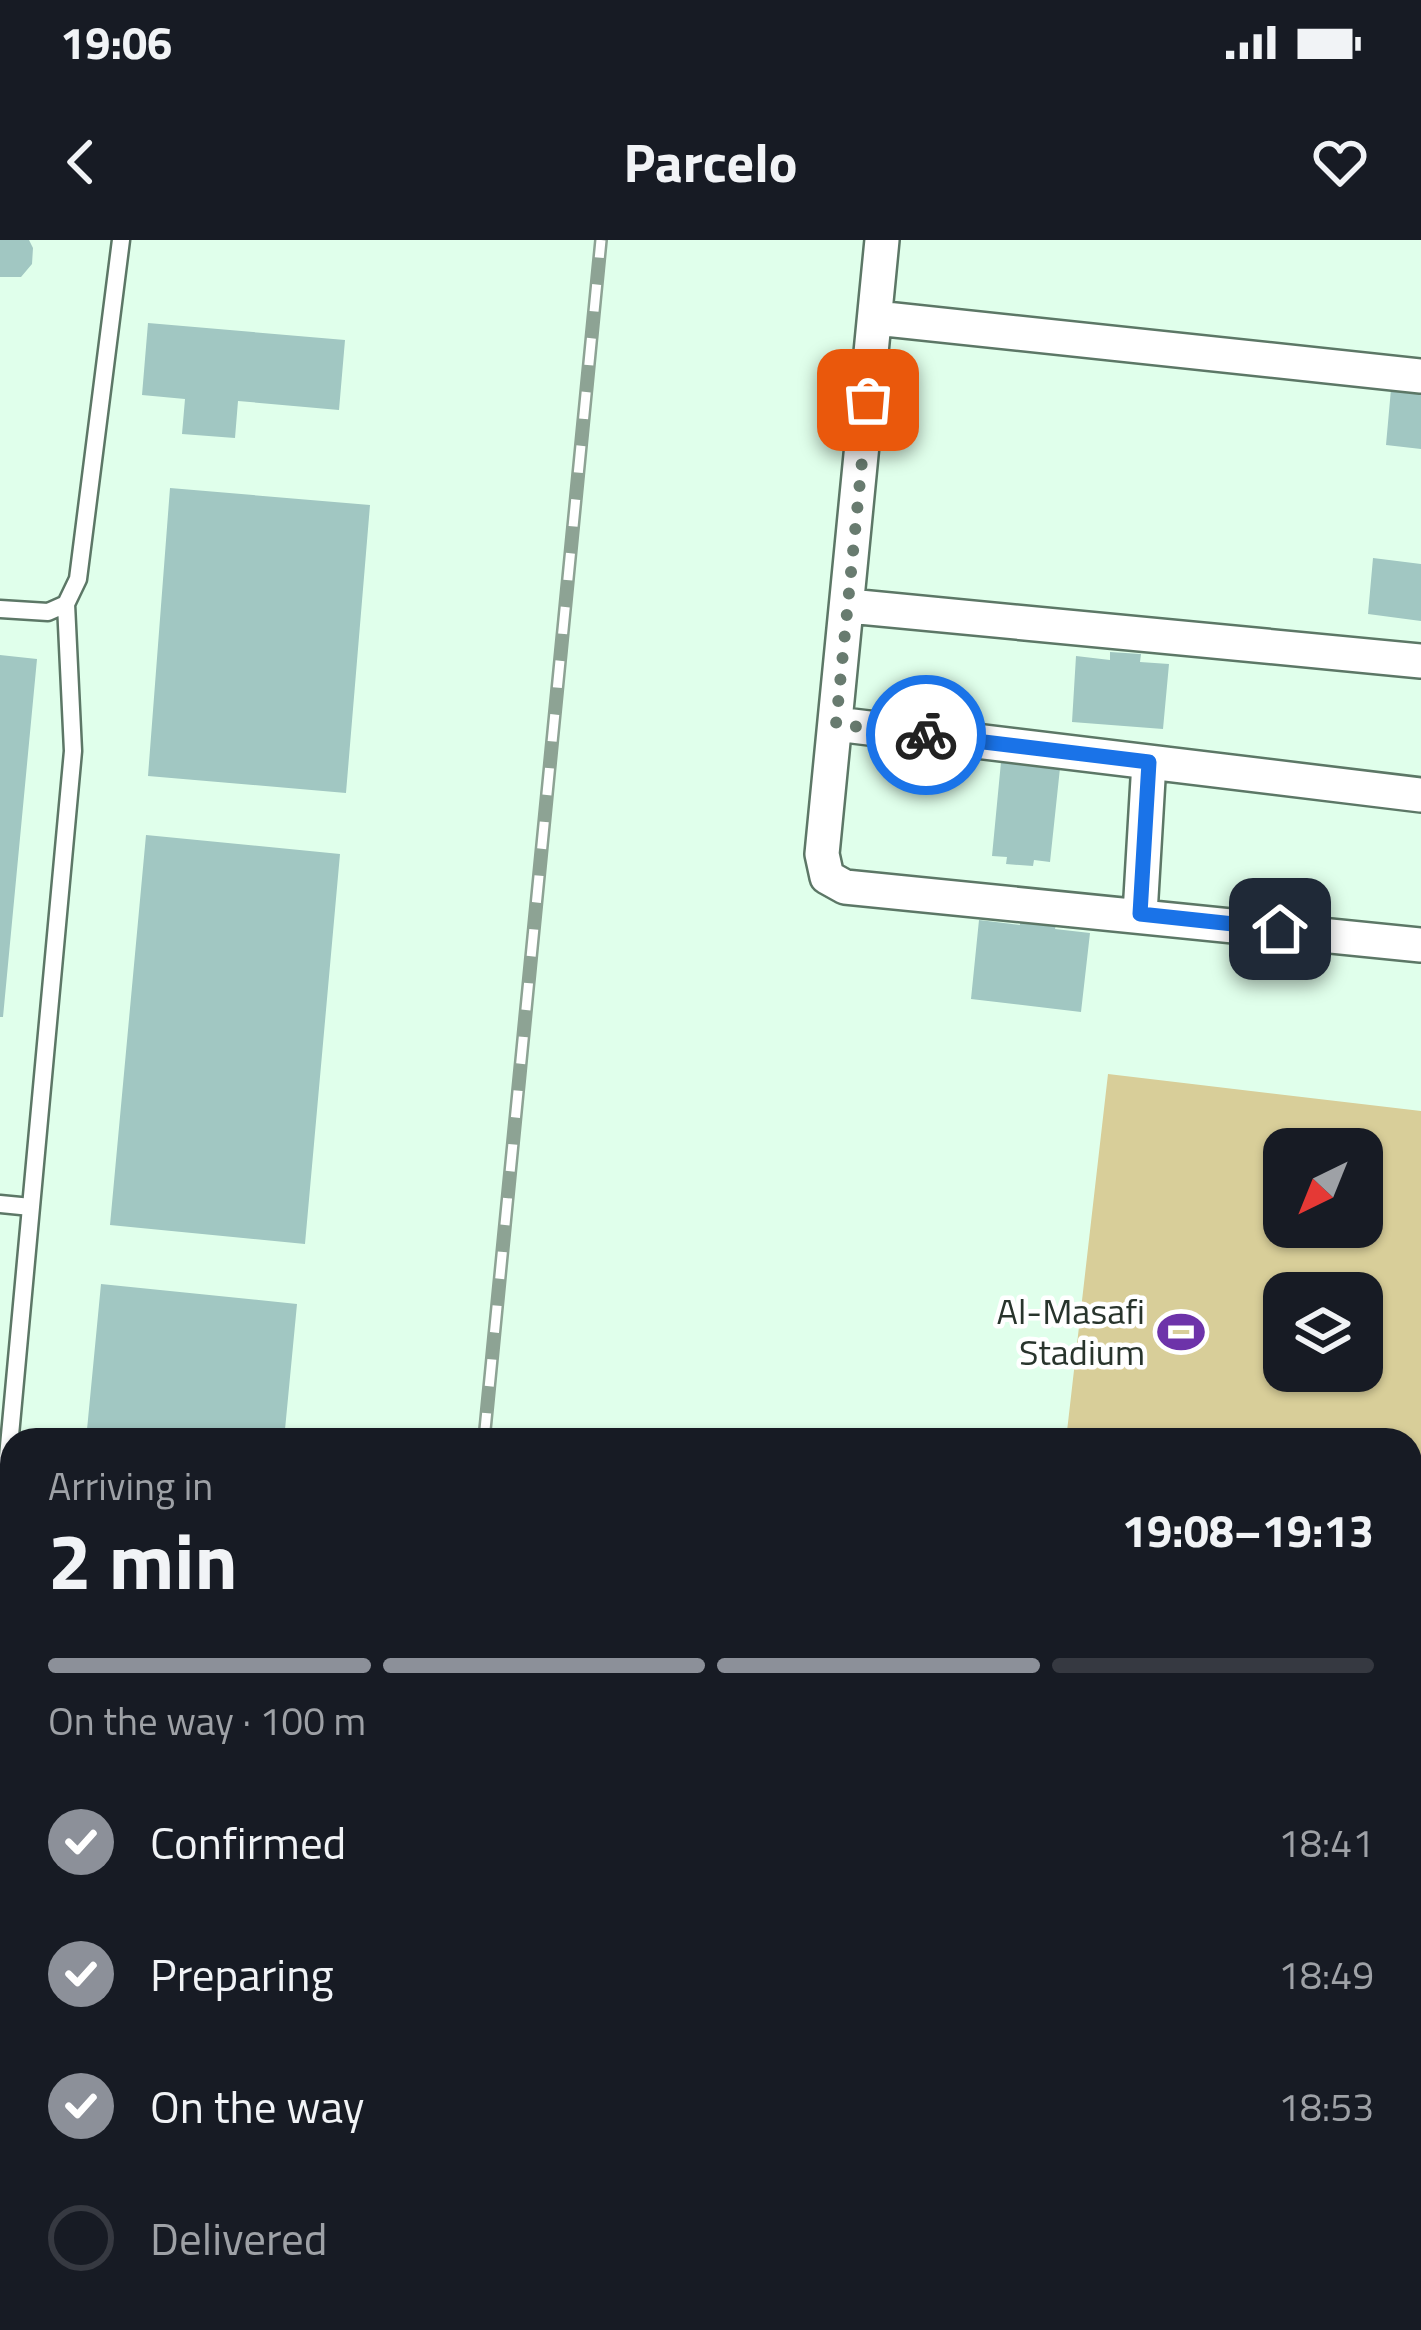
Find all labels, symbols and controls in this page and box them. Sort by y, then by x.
text: 19:06 [60,8,172,76]
text: Parcelo [624,121,797,203]
icon: back [48,129,114,195]
icon: heart [1307,129,1373,195]
pin [817,349,919,451]
icon: bag [835,367,901,433]
courier [866,675,986,795]
icon: bike [893,702,959,768]
pin [1229,878,1331,980]
icon: home [1247,896,1313,962]
north arrow [1263,1128,1383,1248]
map controls [1263,1128,1383,1392]
button: layers [1263,1272,1383,1392]
place label: Al-Masafi Stadium [997,1283,1145,1379]
sports icon: Al-Masafi Stadium [1156,1307,1206,1357]
text: Arriving in [48,1456,213,1515]
text: 19:08–19:13 [1122,1496,1374,1564]
text: 2 min [48,1501,238,1619]
text: On the way · 100 m [48,1691,366,1750]
text: Confirmed [150,1808,346,1876]
icon: check [48,1809,114,1875]
text: 18:41 [1278,1813,1374,1872]
text: Preparing [150,1940,334,2008]
icon: check [48,1941,114,2007]
text: 18:49 [1278,1945,1374,2004]
text: On the way [150,2072,364,2140]
icon: check [48,2073,114,2139]
text: 18:53 [1278,2077,1374,2136]
text: Delivered [150,2204,328,2272]

